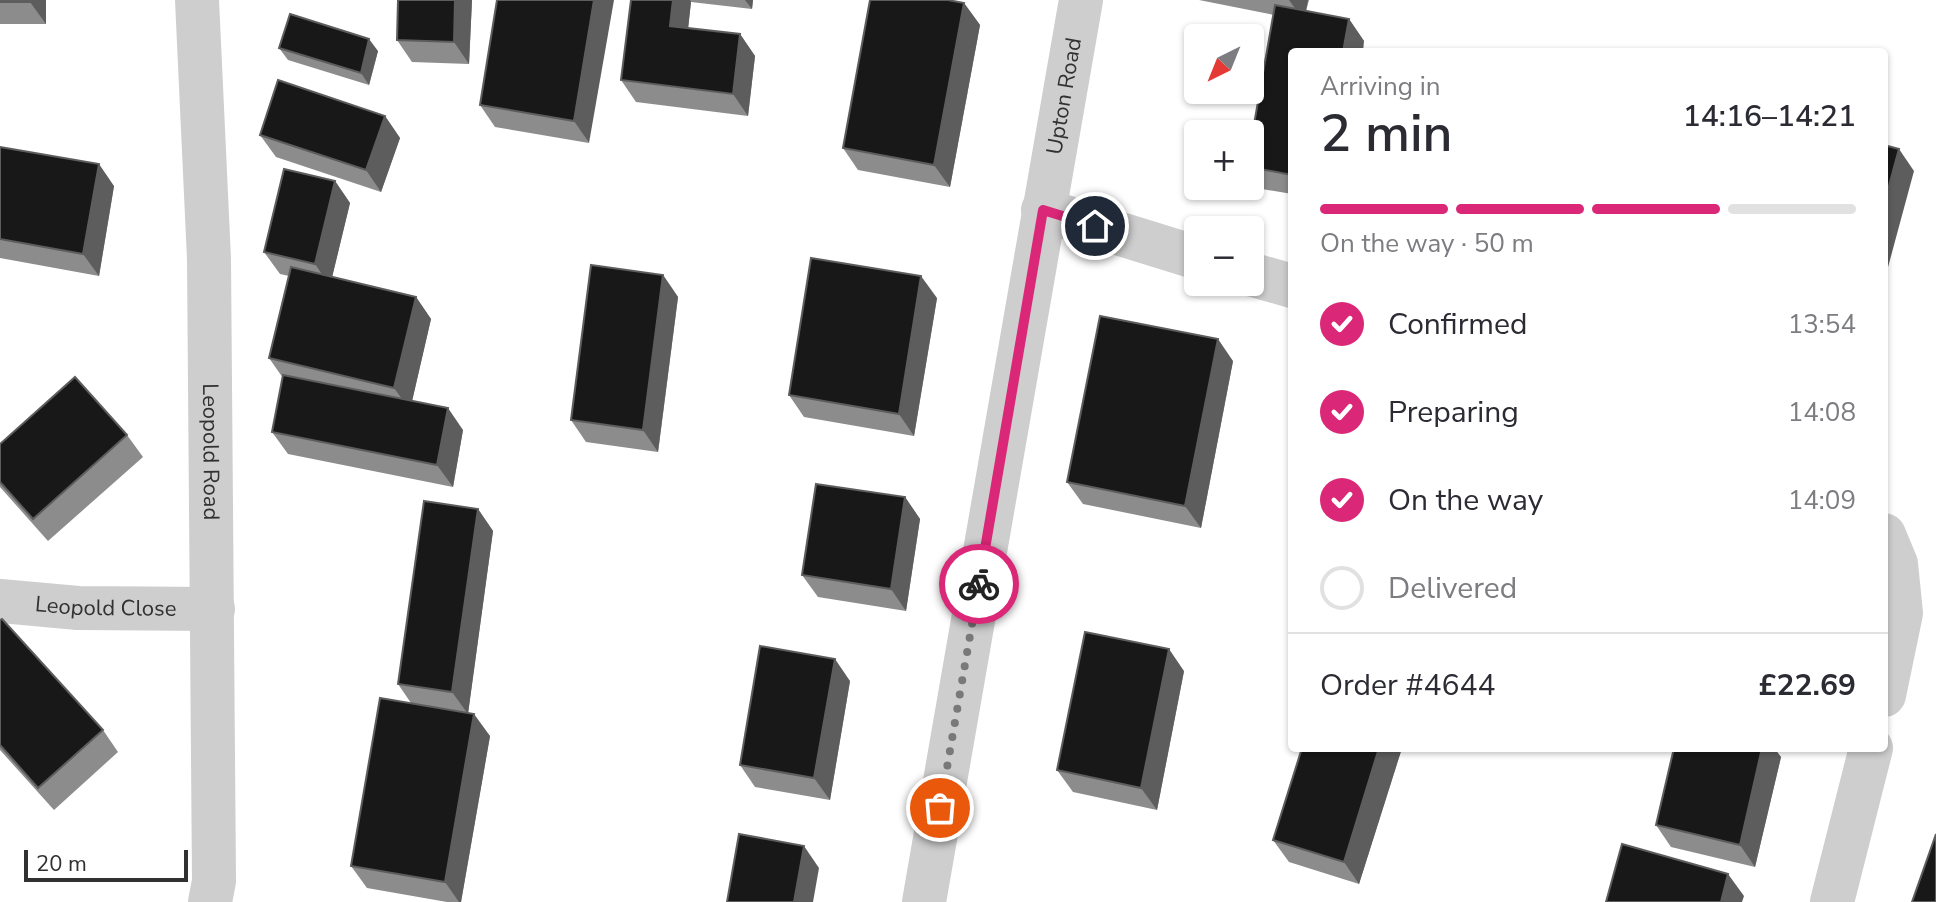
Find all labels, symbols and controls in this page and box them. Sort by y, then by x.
north arrow [1184,24,1264,104]
map controls [1184,24,1264,296]
street label: Upton Road [1039,35,1089,157]
text: Arriving in [1320,69,1441,104]
text: 14:16–14:21 [1683,96,1856,137]
text: 2 min [1320,98,1453,169]
button: + [1184,120,1264,200]
pin [1061,192,1129,260]
icon: home [1073,204,1117,248]
button: − [1184,216,1264,296]
text: On the way · 50 m [1320,226,1534,261]
icon: check [1320,302,1364,346]
text: Confirmed [1388,304,1528,345]
text: 13:54 [1788,307,1856,342]
street label: Leopold Road [195,383,226,520]
icon: check [1320,390,1364,434]
text: Preparing [1388,392,1519,433]
text: 14:08 [1788,395,1856,430]
icon: check [1320,478,1364,522]
text: On the way [1388,480,1543,521]
text: 14:09 [1788,483,1856,518]
courier [939,544,1019,624]
icon: bike [957,562,1001,606]
text: Delivered [1388,568,1517,609]
street label: Leopold Close [34,589,177,624]
text: Order #4644 [1320,665,1495,706]
text: £22.69 [1759,665,1856,706]
pin [906,774,974,842]
icon: bag [918,786,962,830]
scale bar [24,846,188,882]
text: 20 m [36,849,87,879]

